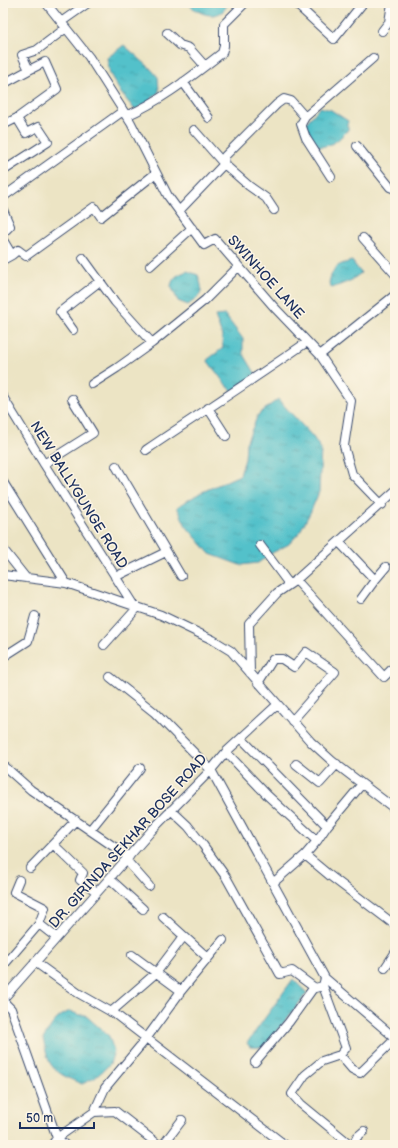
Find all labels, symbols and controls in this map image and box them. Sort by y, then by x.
street label: SWINHOE LANE [224,232,308,322]
street label: NEW BALLYGUNGE ROAD [27,418,131,572]
street label: DR. GIRINDA SEKHAR BOSE ROAD [45,751,211,931]
scale bar [20,1104,94,1130]
text: 50 m [26,1111,53,1126]

